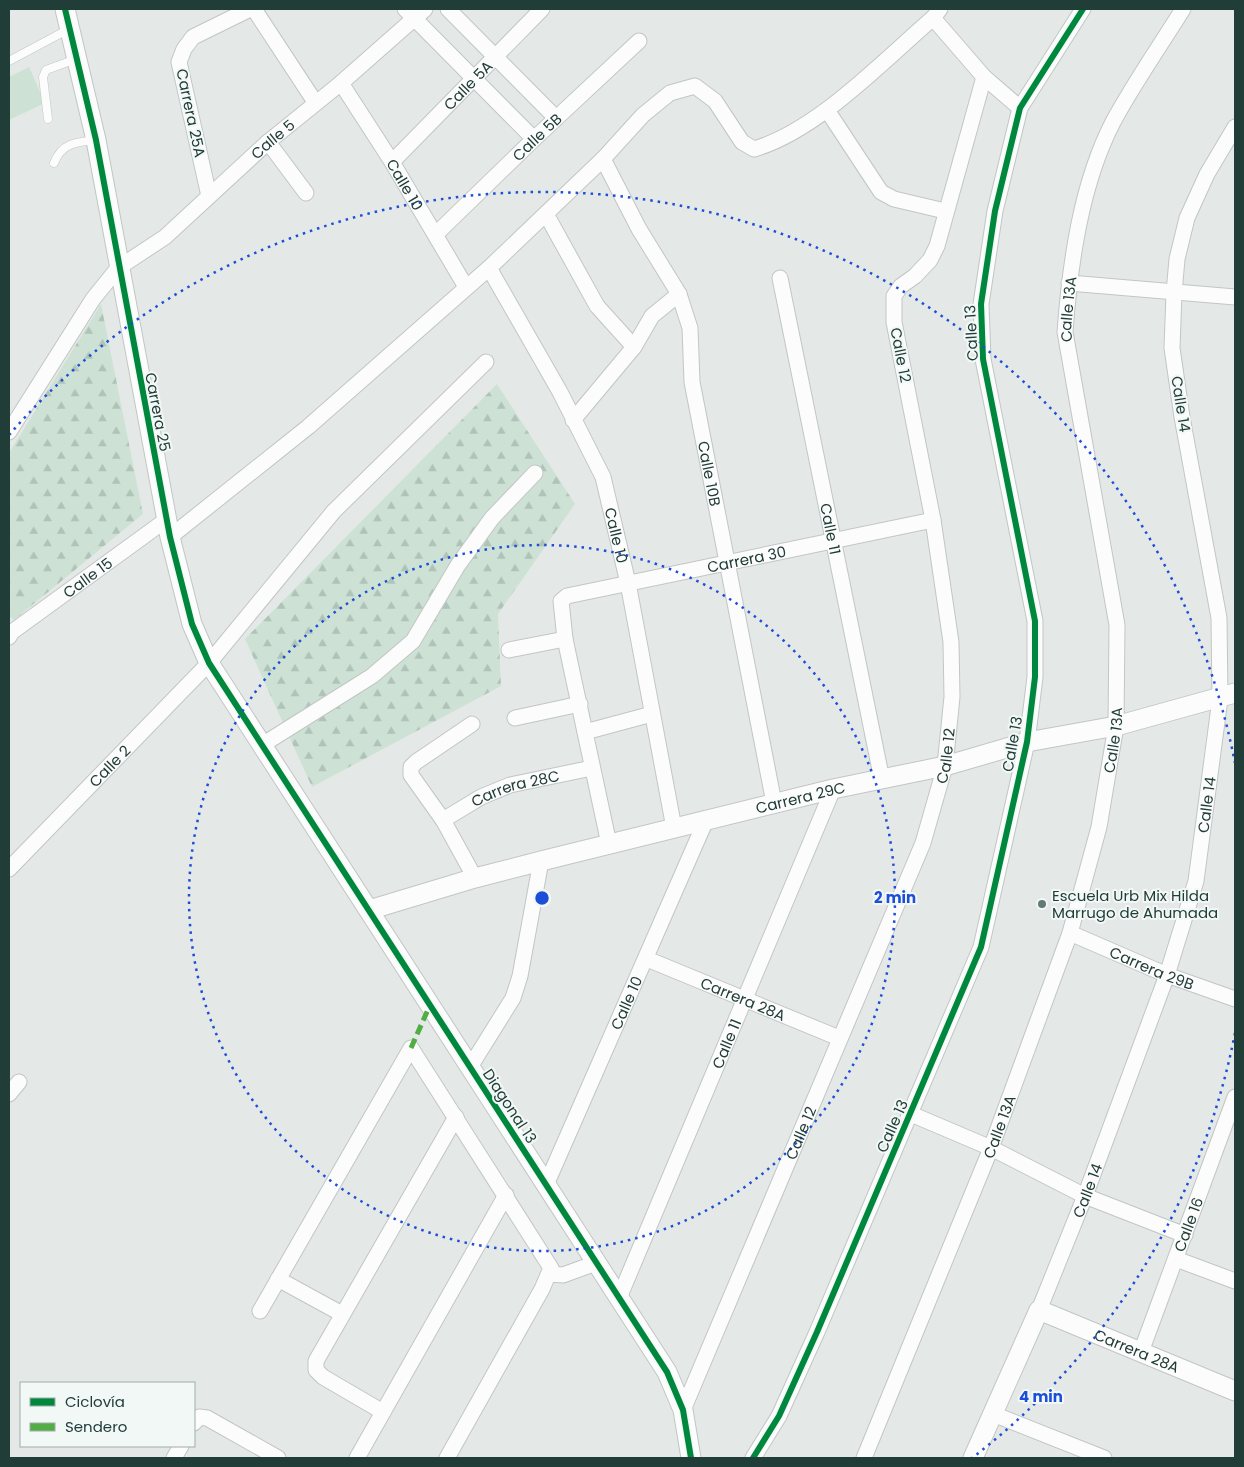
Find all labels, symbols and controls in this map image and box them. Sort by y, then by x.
street label: Calle 5A [438,55,497,114]
street label: Carrera 25A [171,67,211,159]
street label: Calle 5B [507,108,566,165]
street label: Calle 5 [246,114,299,164]
street label: Calle 10 [382,155,429,214]
street label: Calle 13A [1054,275,1081,344]
street label: Calle 13 [959,304,983,362]
street label: Calle 12 [885,326,917,384]
street label: Carrera 25 [140,371,176,453]
street label: Calle 14 [1166,374,1196,434]
street label: Calle 10B [693,439,726,508]
street label: Calle 11 [815,501,846,556]
street label: Calle 10 [600,505,633,565]
street label: Carrera 30 [705,540,788,577]
street label: Calle 15 [58,552,116,602]
street label: Calle 13A [1098,707,1127,775]
street label: Calle 13 [997,715,1027,773]
street label: Calle 12 [930,727,959,786]
street label: Calle 2 [84,740,135,791]
street label: Carrera 28C [467,765,561,811]
street label: Calle 14 [1192,775,1220,834]
street label: Carrera 29C [753,776,847,818]
place label: Escuela Urb Mix Hilda Marrugo de Ahumada [1052,885,1218,923]
text: 2 min [874,887,916,908]
centre of rings [533,889,551,907]
marker: Escuela Urb Mix Hilda Marrugo de Ahumada [1036,898,1048,910]
street label: Carrera 29B [1107,941,1197,994]
street label: Carrera 28A [697,972,789,1025]
street label: Calle 10 [605,973,647,1033]
street label: Calle 11 [706,1015,746,1072]
street label: Diagonal 13 [478,1065,542,1147]
street label: Calle 13A [977,1092,1020,1161]
street label: Calle 13 [871,1096,913,1156]
street label: Calle 12 [780,1103,821,1163]
street label: Calle 14 [1067,1160,1107,1221]
street label: Calle 16 [1168,1194,1208,1255]
street label: Carrera 28A [1091,1324,1183,1377]
legend [20,1382,195,1447]
text: 4 min [1019,1386,1063,1407]
text: Ciclovía [65,1391,125,1412]
text: Sendero [65,1416,127,1437]

